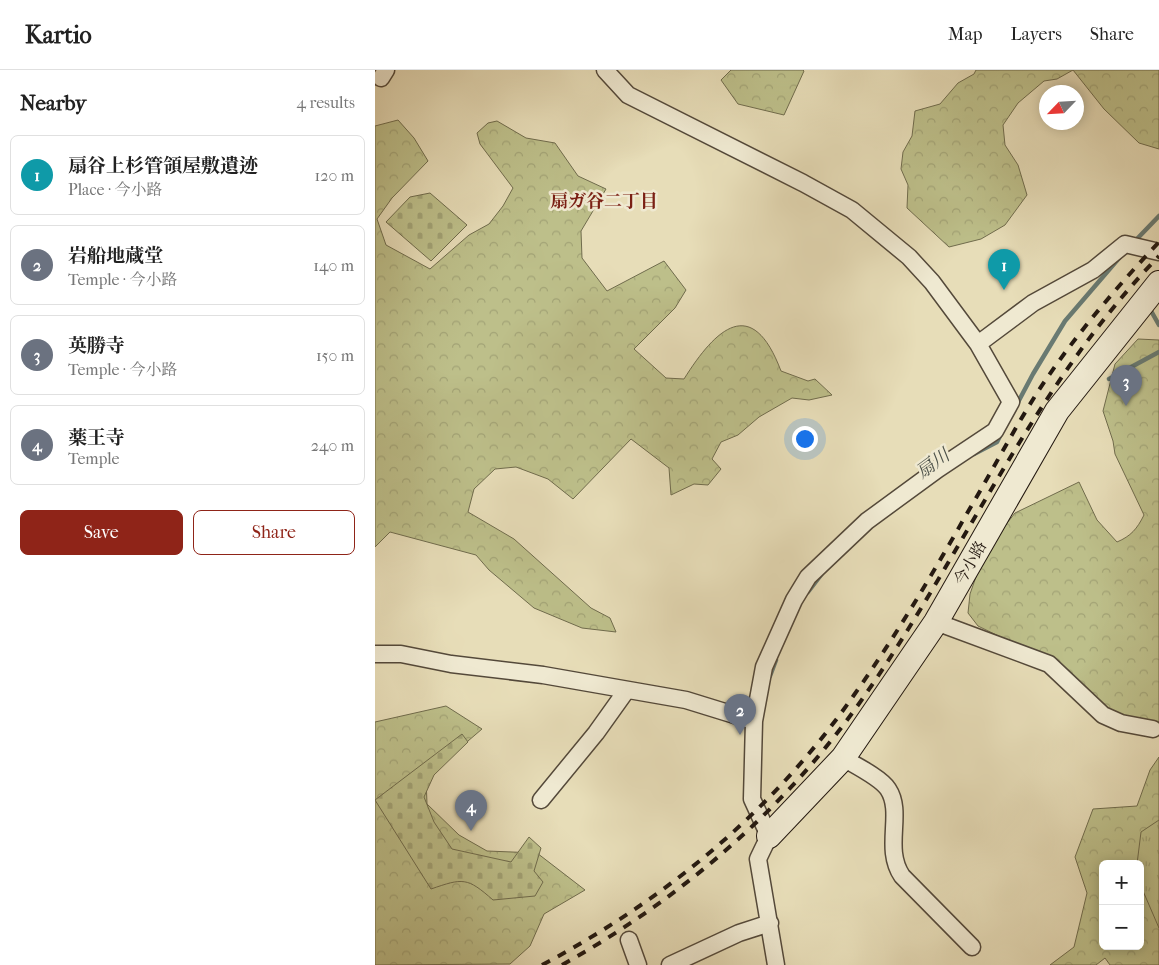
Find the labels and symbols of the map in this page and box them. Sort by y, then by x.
north arrow [1039,85,1084,130]
district label: 扇ガ谷二丁目 [550,191,658,212]
pin: 1 [988,249,1020,290]
pin: 3 [1110,365,1142,406]
your location [792,426,818,452]
water label: 扇川 [912,444,955,483]
street label: 今小路 [950,537,990,589]
pin: 2 [724,694,756,735]
pin: 4 [455,790,487,831]

